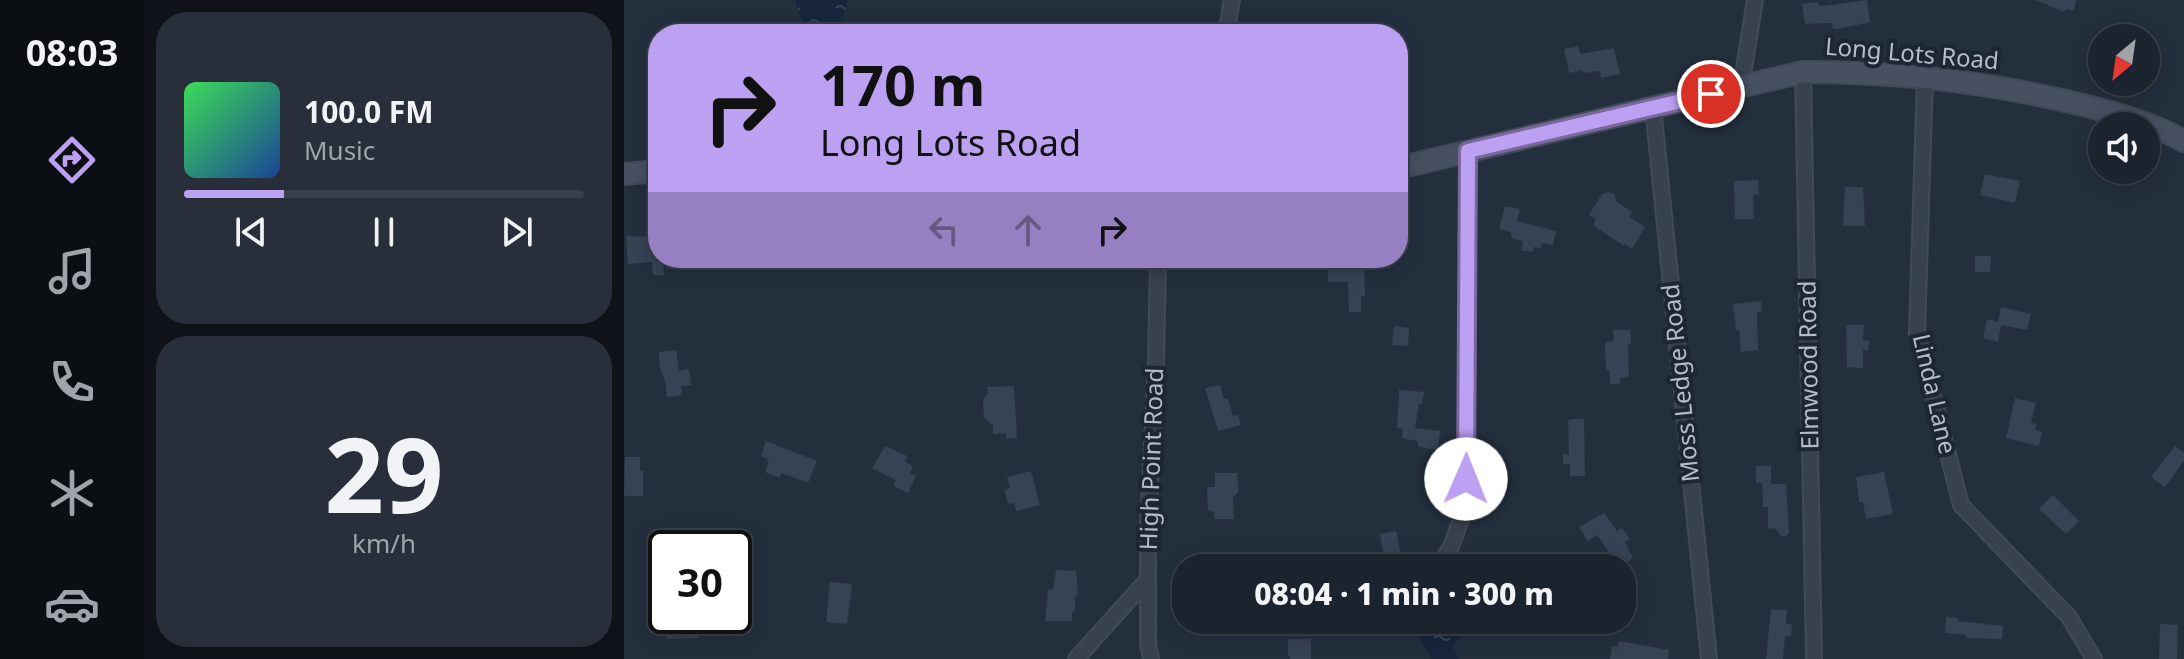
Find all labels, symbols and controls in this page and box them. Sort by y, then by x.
north arrow [2088,24,2160,96]
map controls [2088,24,2160,184]
text: 08:03 [26,28,118,77]
street label: Long Lots Road [1824,28,2000,77]
text: 170 m [820,46,985,122]
icon: right [688,56,792,160]
pin [1677,60,1745,128]
icon: arrive [1689,72,1733,116]
text: 100.0 FM [304,91,434,132]
button: sound [2088,112,2160,184]
text: Long Lots Road [820,118,1081,167]
icon: directions [44,132,100,188]
text: Music [304,132,375,168]
icon: left [922,208,966,252]
icon: ahead [1006,208,1050,252]
icon: right [1090,208,1134,252]
icon: previous [229,210,273,254]
icon: pause [362,210,406,254]
icon: next [495,210,539,254]
icon: music [44,243,100,299]
street label: Elmwood Road [1790,280,1825,450]
street label: Moss Ledge Road [1653,283,1706,484]
street label: Linda Lane [1906,330,1965,457]
icon: phone [44,354,100,410]
street label: High Point Road [1131,367,1170,551]
text: 29 [325,402,443,543]
position arrow [1424,437,1508,521]
icon: climate [44,465,100,521]
text: km/h [352,525,416,561]
speed limit sign: 30 [648,530,752,634]
text: 08:04 · 1 min · 300 m [1254,573,1554,614]
icon: car [44,576,100,632]

